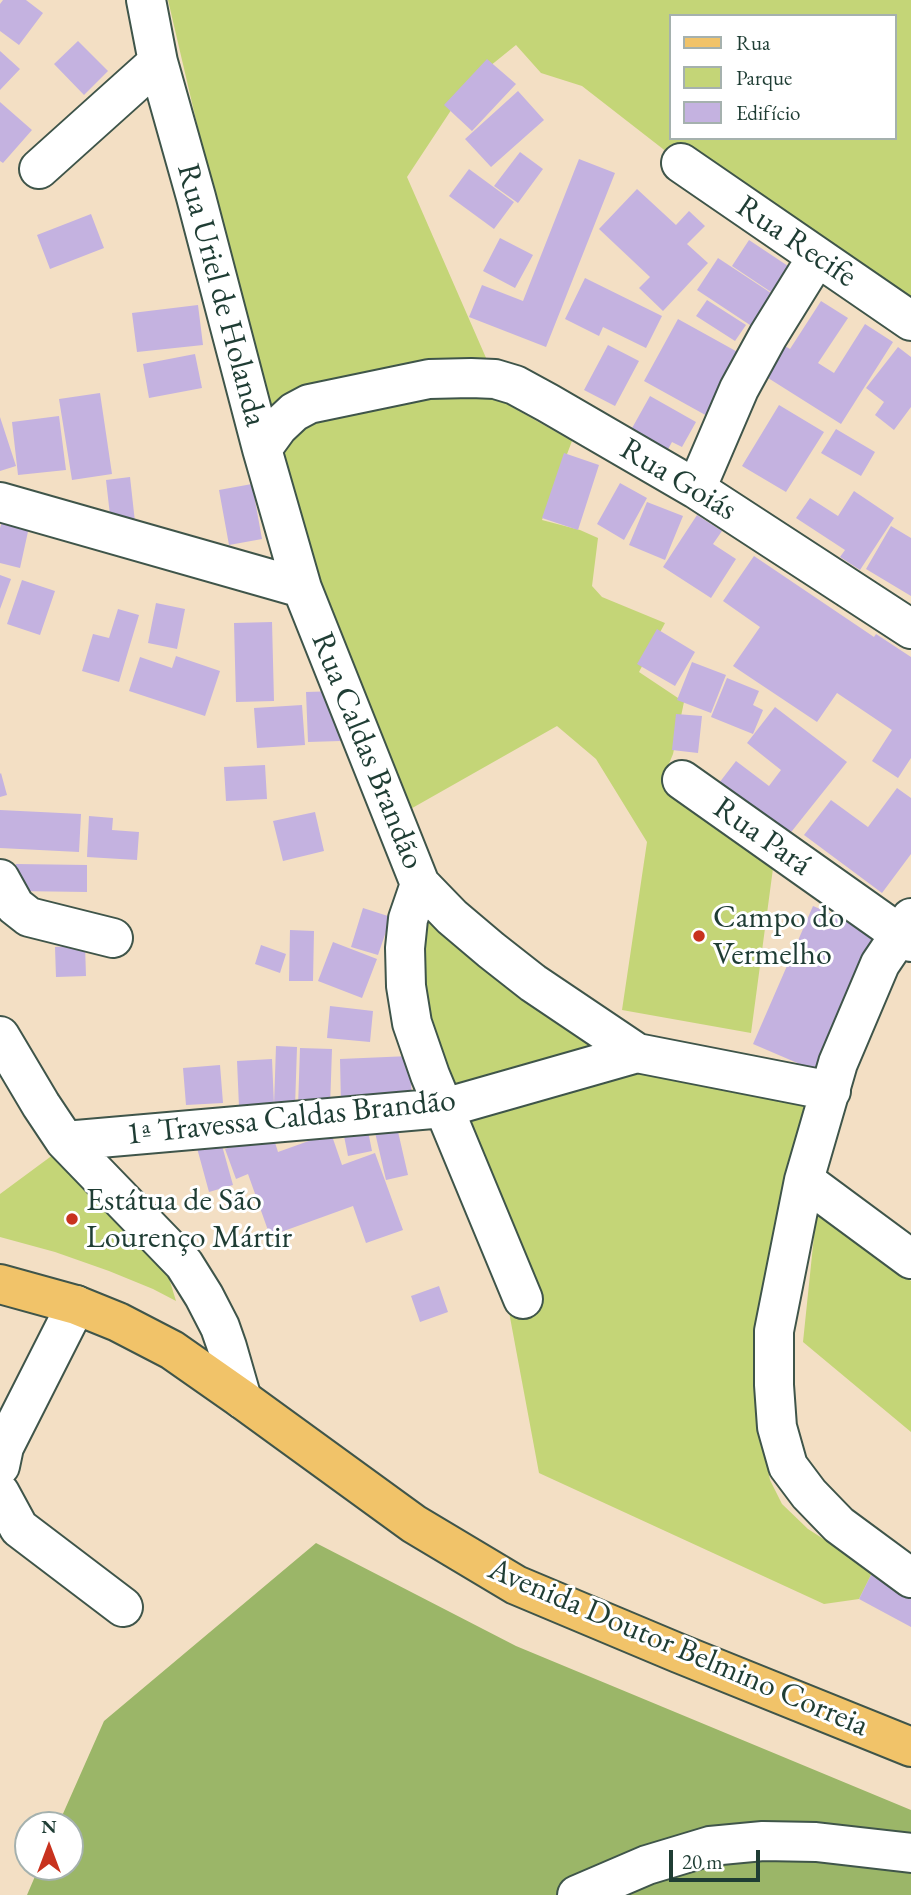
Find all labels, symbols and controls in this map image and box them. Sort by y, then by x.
legend [670,14,897,140]
text: Rua [736,29,770,56]
text: Parque [736,64,792,91]
text: Edifício [736,99,800,126]
street label: Rua Uriel de Holanda [167,160,275,430]
street label: Rua Recife [729,188,863,296]
street label: Rua Goiás [613,430,743,530]
street label: Rua Caldas Brandão [302,627,432,875]
street label: Rua Pará [705,789,819,885]
place label: Campo do Vermelho [713,899,844,974]
marker: Campo do Vermelho [691,928,707,944]
street label: 1ª Travessa Caldas Brandão [124,1082,458,1154]
place label: Estátua de São Lourenço Mártir [86,1182,292,1257]
marker: Estátua de São Lourenço Mártir [64,1211,80,1227]
street label: Avenida Doutor Belmino Correia [482,1550,874,1746]
north arrow [14,1811,84,1881]
text: N [41,1814,57,1839]
scale bar [673,1836,764,1880]
text: 20 m [682,1848,723,1875]

